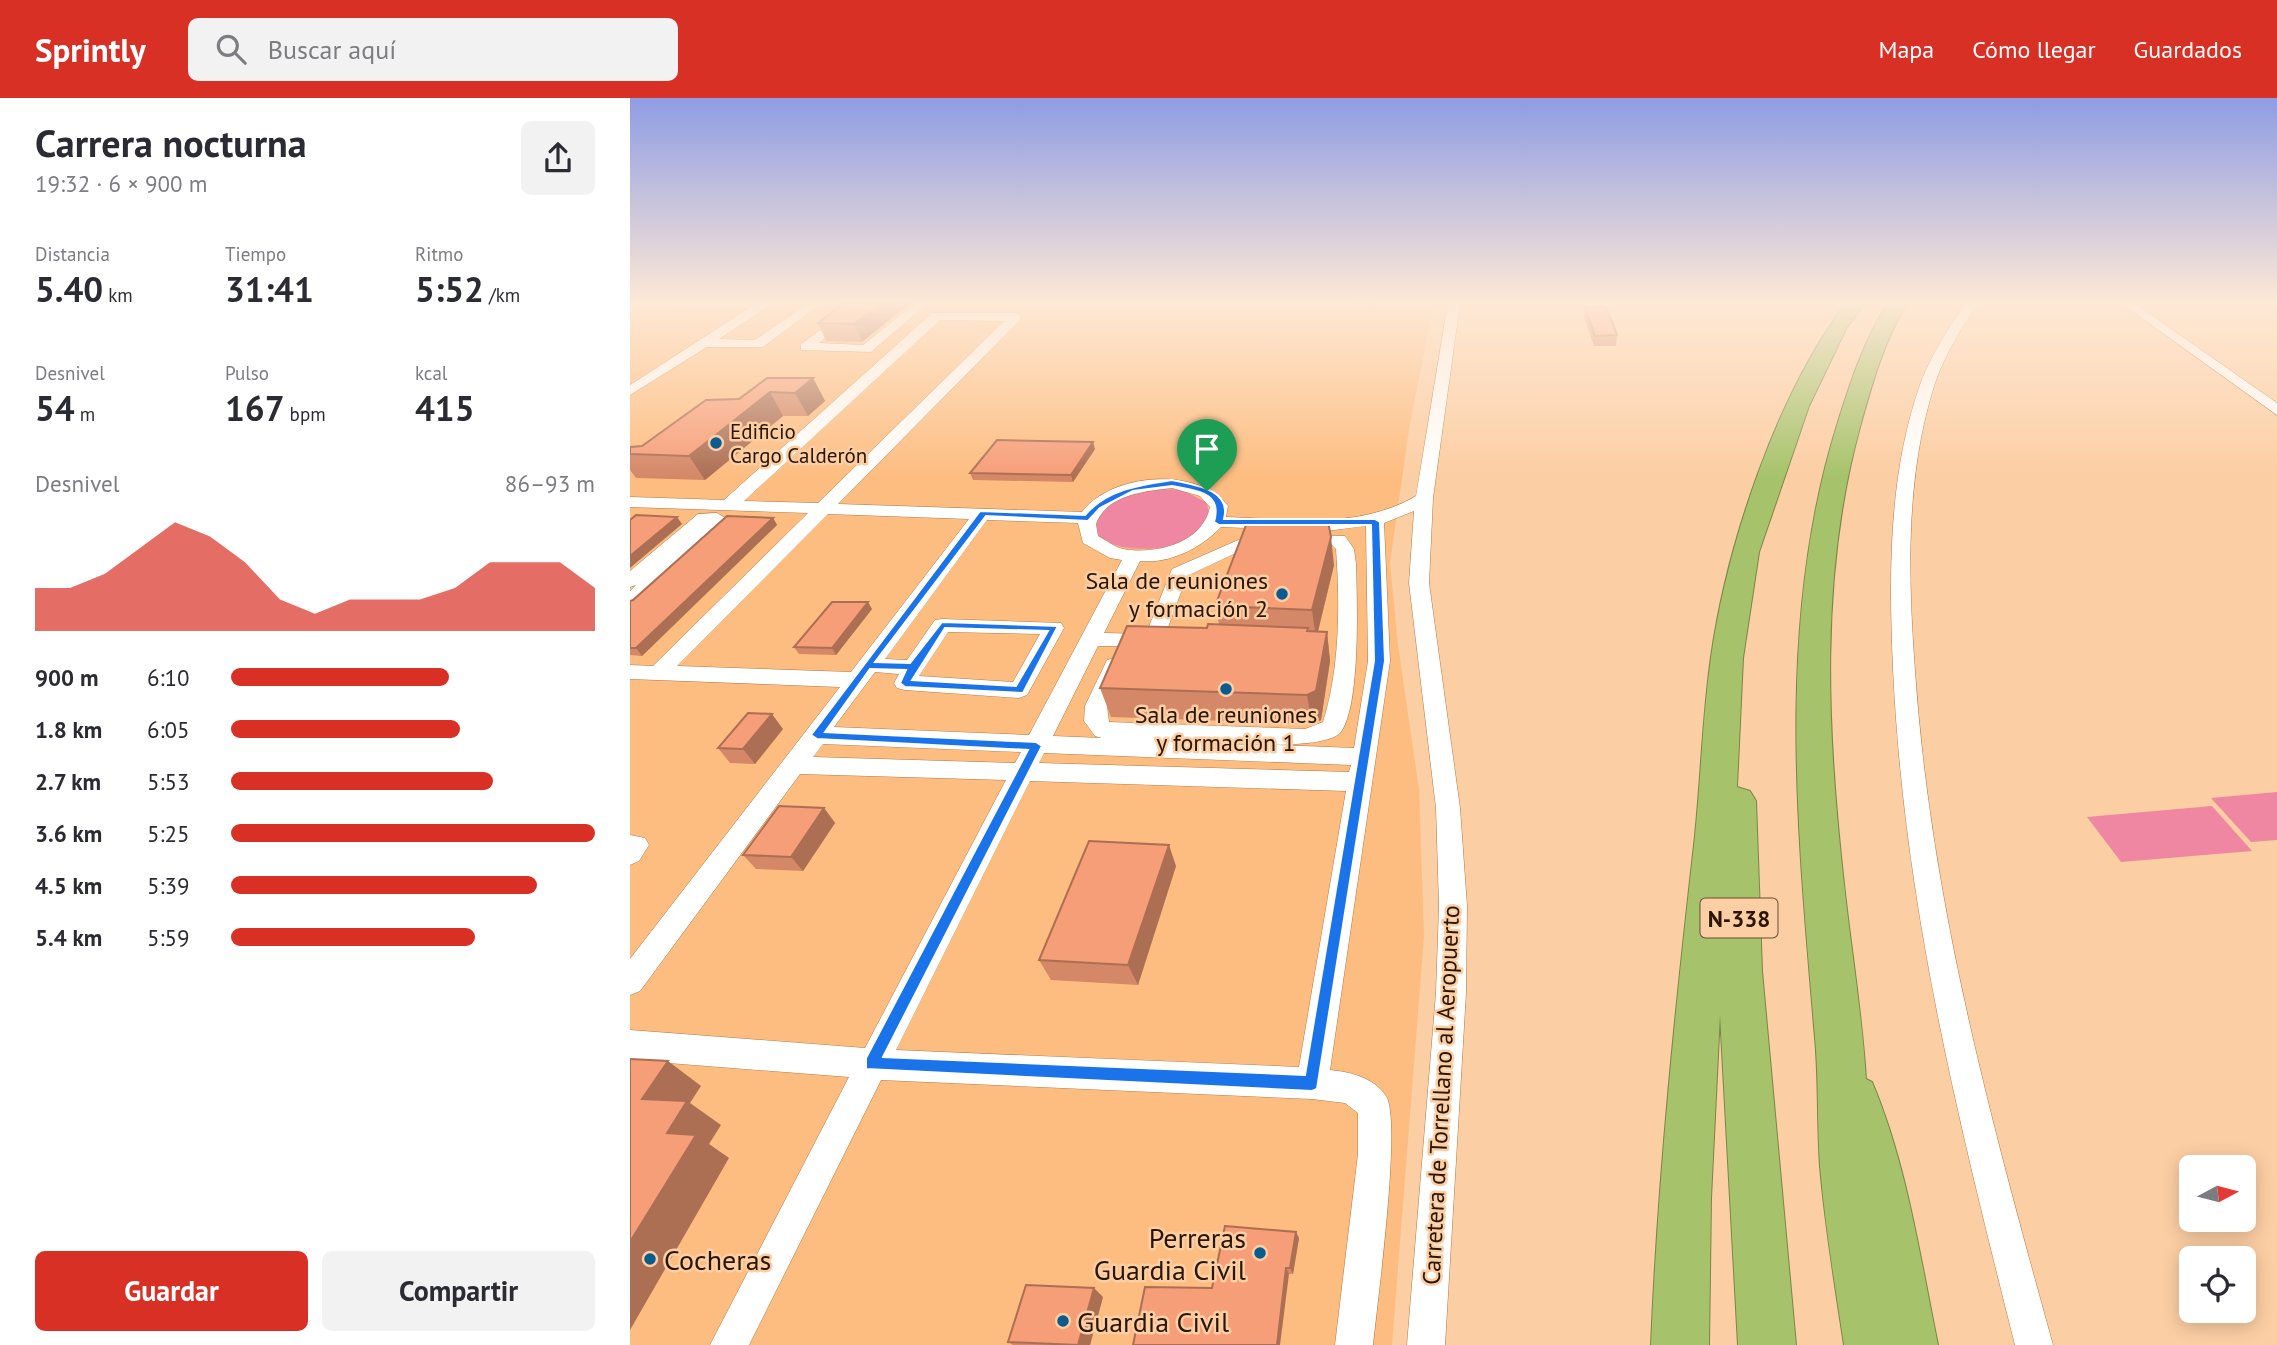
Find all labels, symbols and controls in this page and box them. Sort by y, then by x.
search box [188,18,678,81]
text: Sprintly [35,28,146,71]
icon: search [212,30,250,68]
text: Buscar aquí [268,33,396,66]
text: Mapa [1878,34,1934,65]
text: Cómo llegar [1972,34,2096,65]
text: Guardados [2134,34,2242,65]
text: Carrera nocturna [35,118,307,167]
button: share [521,121,595,195]
text: 19:32 · 6 × 900 m [35,169,207,198]
text: Distancia [35,242,110,266]
text: Tiempo [225,242,286,266]
text: Ritmo [415,242,463,266]
text: 5.40 [35,266,103,312]
text: 31:41 [225,266,314,312]
text: 5:52 [415,266,484,312]
text: km [103,283,133,307]
text: /km [484,283,520,307]
text: Desnivel [35,361,105,385]
text: Pulso [225,361,269,385]
text: kcal [415,361,447,385]
text: 54 [35,385,75,431]
text: 167 [225,385,285,431]
text: 415 [415,385,475,431]
text: m [75,402,95,426]
text: bpm [285,402,326,426]
place label: Edificio Cargo Calderón [730,418,867,469]
pin [1177,419,1237,491]
icon: arrive [1188,430,1226,468]
marker: Edificio Cargo Calderón [708,435,724,451]
text: Desnivel [35,469,119,498]
text: 86–93 m [505,469,595,498]
place label: Sala de reuniones y formación 2 [1085,565,1268,624]
marker: Sala de reuniones y formación 2 [1274,586,1290,602]
text: 900 m [35,663,98,692]
text: 6:10 [147,663,190,692]
marker: Sala de reuniones y formación 1 [1218,681,1234,697]
place label: Sala de reuniones y formación 1 [1135,699,1317,758]
text: 1.8 km [35,715,102,744]
text: 6:05 [147,715,190,744]
text: 2.7 km [35,767,101,796]
text: 5:53 [147,767,190,796]
text: 3.6 km [35,819,102,848]
text: 5:25 [147,819,190,848]
text: 4.5 km [35,871,102,900]
text: 5:39 [147,871,190,900]
road number: N-338 [1700,898,1778,938]
street label: Carretera de Torrellano al Aeropuerto [1416,904,1466,1286]
text: 5.4 km [35,923,102,952]
text: 5:59 [147,923,190,952]
north arrow [2179,1155,2256,1232]
map controls [2179,1155,2256,1323]
place label: Perreras Guardia Civil [1094,1219,1246,1288]
place label: Cocheras [664,1241,771,1278]
marker: Perreras Guardia Civil [1252,1245,1268,1261]
button: locate [2179,1246,2256,1323]
button: Guardar [35,1251,308,1331]
button: Compartir [322,1251,595,1331]
marker: Cocheras [642,1251,658,1267]
place label: Guardia Civil [1077,1303,1229,1340]
marker: Guardia Civil [1055,1313,1071,1329]

